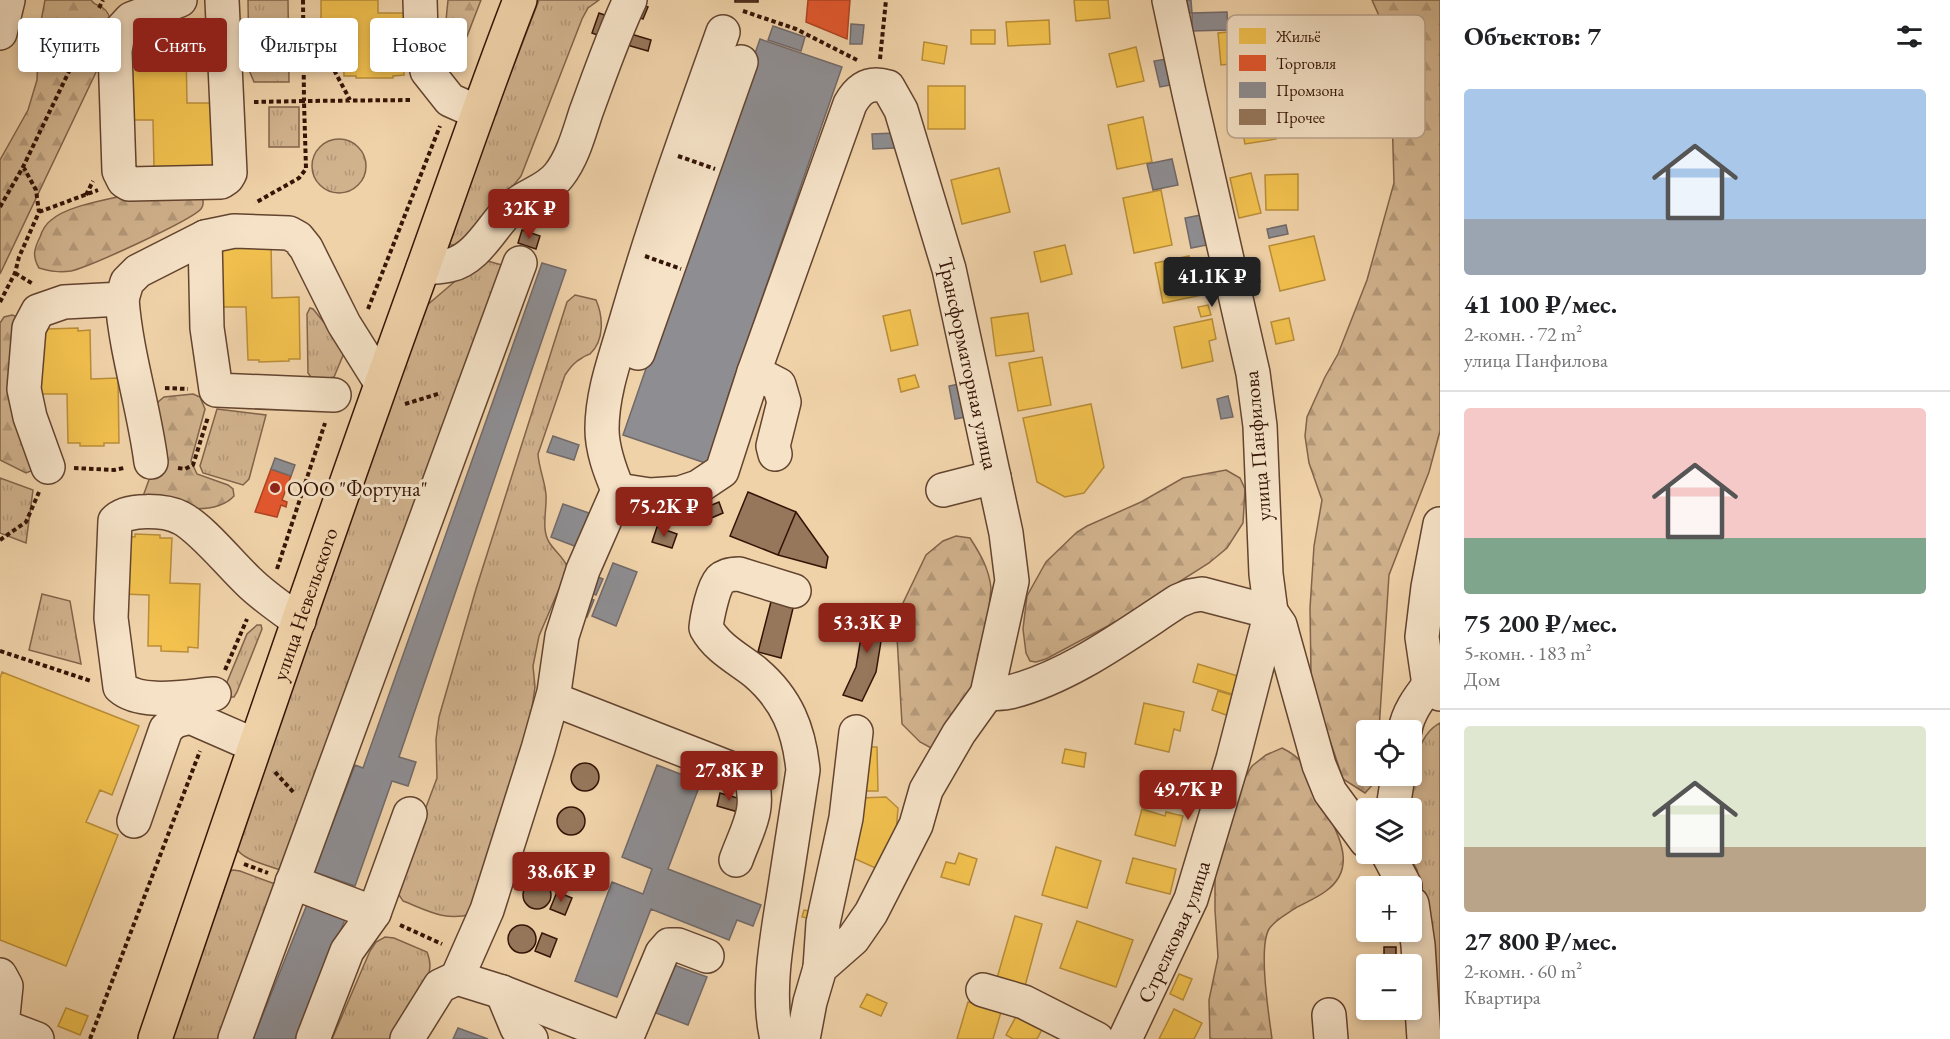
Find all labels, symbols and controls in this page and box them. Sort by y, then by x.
legend [1227,15,1425,138]
chip: Купить [18,18,121,72]
chip: Снять [133,18,227,72]
chip: Фильтры [239,18,358,72]
chip: Новое [370,18,467,72]
text: Объектов: 7 [1464,19,1601,53]
icon: filters [1893,20,1926,53]
text: Жильё [1275,26,1321,47]
text: Торговля [1276,53,1336,74]
text: Промзона [1276,80,1345,101]
text: Прочее [1276,107,1325,128]
icon: home [1641,128,1749,236]
pin: 32K ₽ [487,189,571,240]
text: 32K ₽ [502,195,556,221]
street label: Трансформаторная улица [933,253,1006,472]
pin: 41.1K ₽ [1157,257,1267,308]
text: 41.1K ₽ [1178,263,1246,289]
text: 41 100 ₽/мес. [1464,287,1617,321]
text: 2-комн. · 72 m² [1464,321,1582,347]
text: улица Панфилова [1464,347,1608,373]
street label: улица Панфилова [1237,369,1277,522]
icon: home [1641,447,1749,555]
place label: ООО "Фортуна" [287,475,428,502]
marker: ООО "Фортуна" [268,481,282,495]
pin: 75.2K ₽ [609,487,719,538]
text: 75.2K ₽ [630,493,698,519]
street label: улица Невельского [265,524,343,684]
pin: 53.3K ₽ [812,603,922,654]
text: 75 200 ₽/мес. [1464,606,1617,640]
text: 53.3K ₽ [833,609,901,635]
text: 5-комн. · 183 m² [1464,640,1592,666]
text: Дом [1464,666,1500,692]
map controls [1356,720,1422,1020]
button: locate [1356,720,1422,786]
pin: 27.8K ₽ [674,751,784,802]
text: 27.8K ₽ [695,757,763,783]
icon: home [1641,765,1749,873]
pin: 49.7K ₽ [1133,770,1243,821]
text: 49.7K ₽ [1154,776,1222,802]
button: layers [1356,798,1422,864]
pin: 38.6K ₽ [506,852,616,903]
street label: Стрелковая улица [1131,857,1215,1007]
text: 38.6K ₽ [527,858,595,884]
button: + [1356,876,1422,942]
text: 27 800 ₽/мес. [1464,924,1617,958]
button: − [1356,954,1422,1020]
text: 2-комн. · 60 m² [1464,958,1582,984]
text: Квартира [1464,984,1541,1010]

